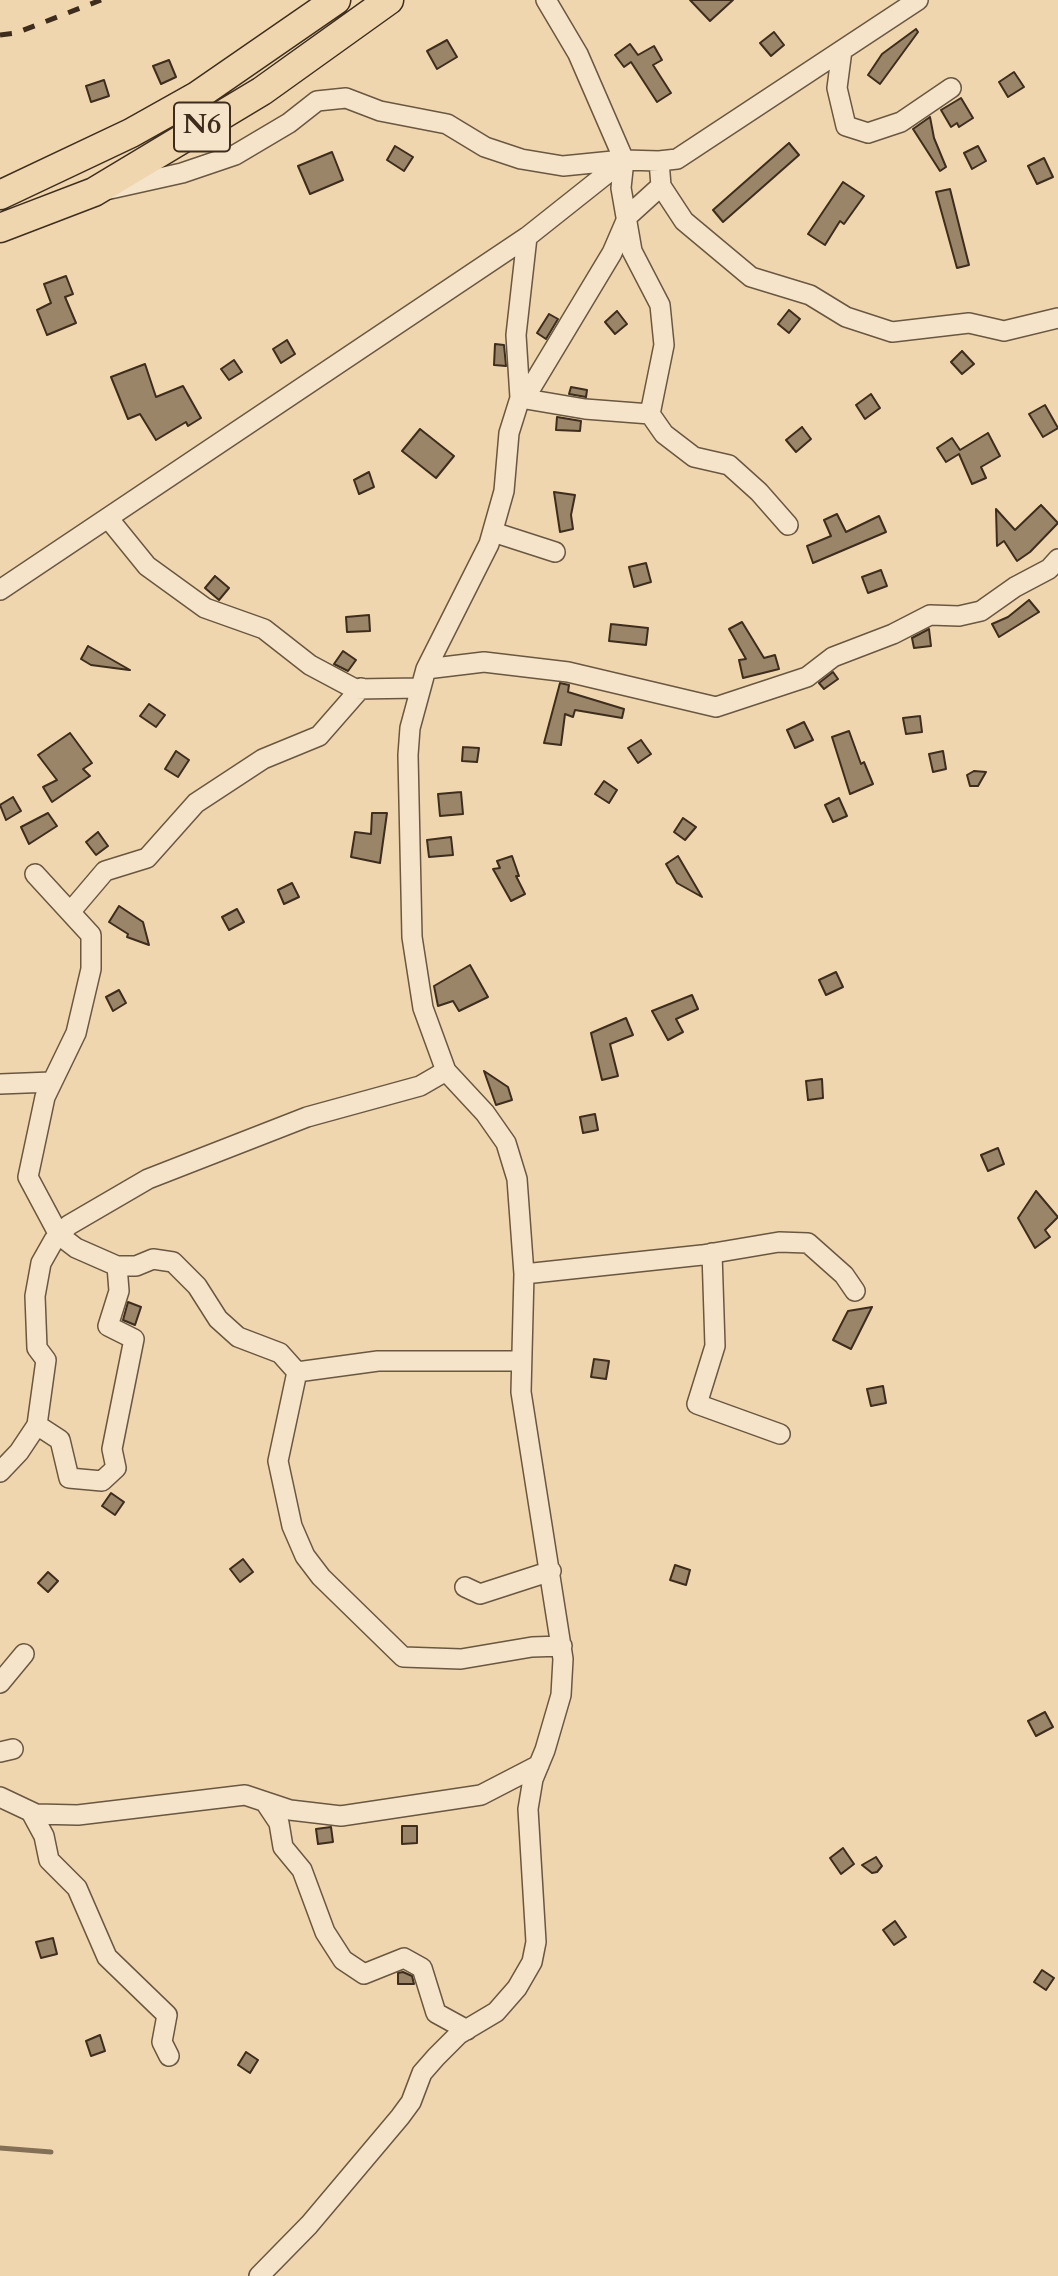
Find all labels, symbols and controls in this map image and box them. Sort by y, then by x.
road number: N6 [174,102,230,152]

